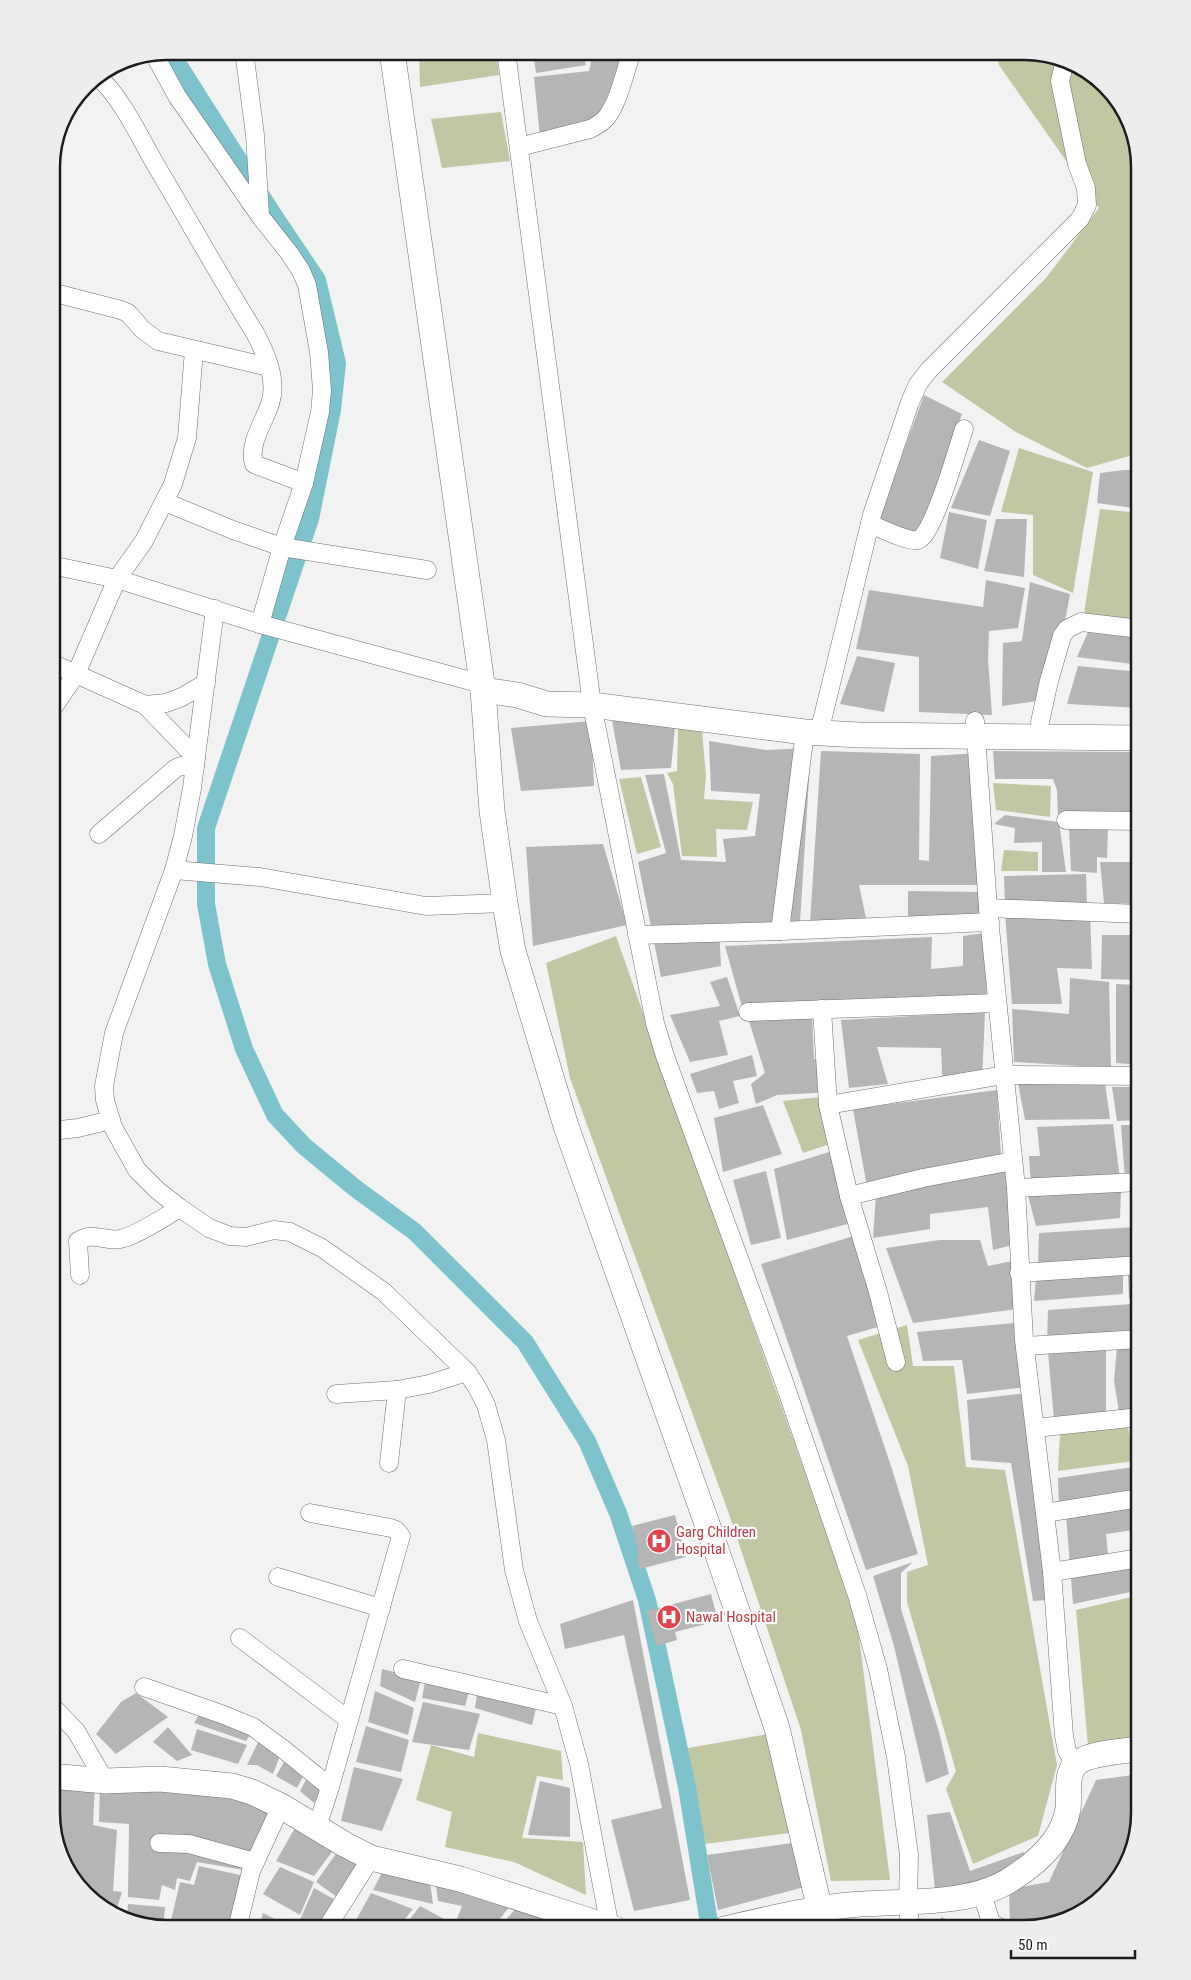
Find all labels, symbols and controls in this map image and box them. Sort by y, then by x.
place label: Garg Children Hospital [676,1523,756,1558]
hospital icon: Garg Children Hospital [646,1528,672,1554]
hospital icon: Nawal Hospital [656,1604,682,1630]
place label: Nawal Hospital [686,1608,776,1626]
scale bar [1011,1928,1135,1960]
text: 50 m [1018,1936,1048,1954]

